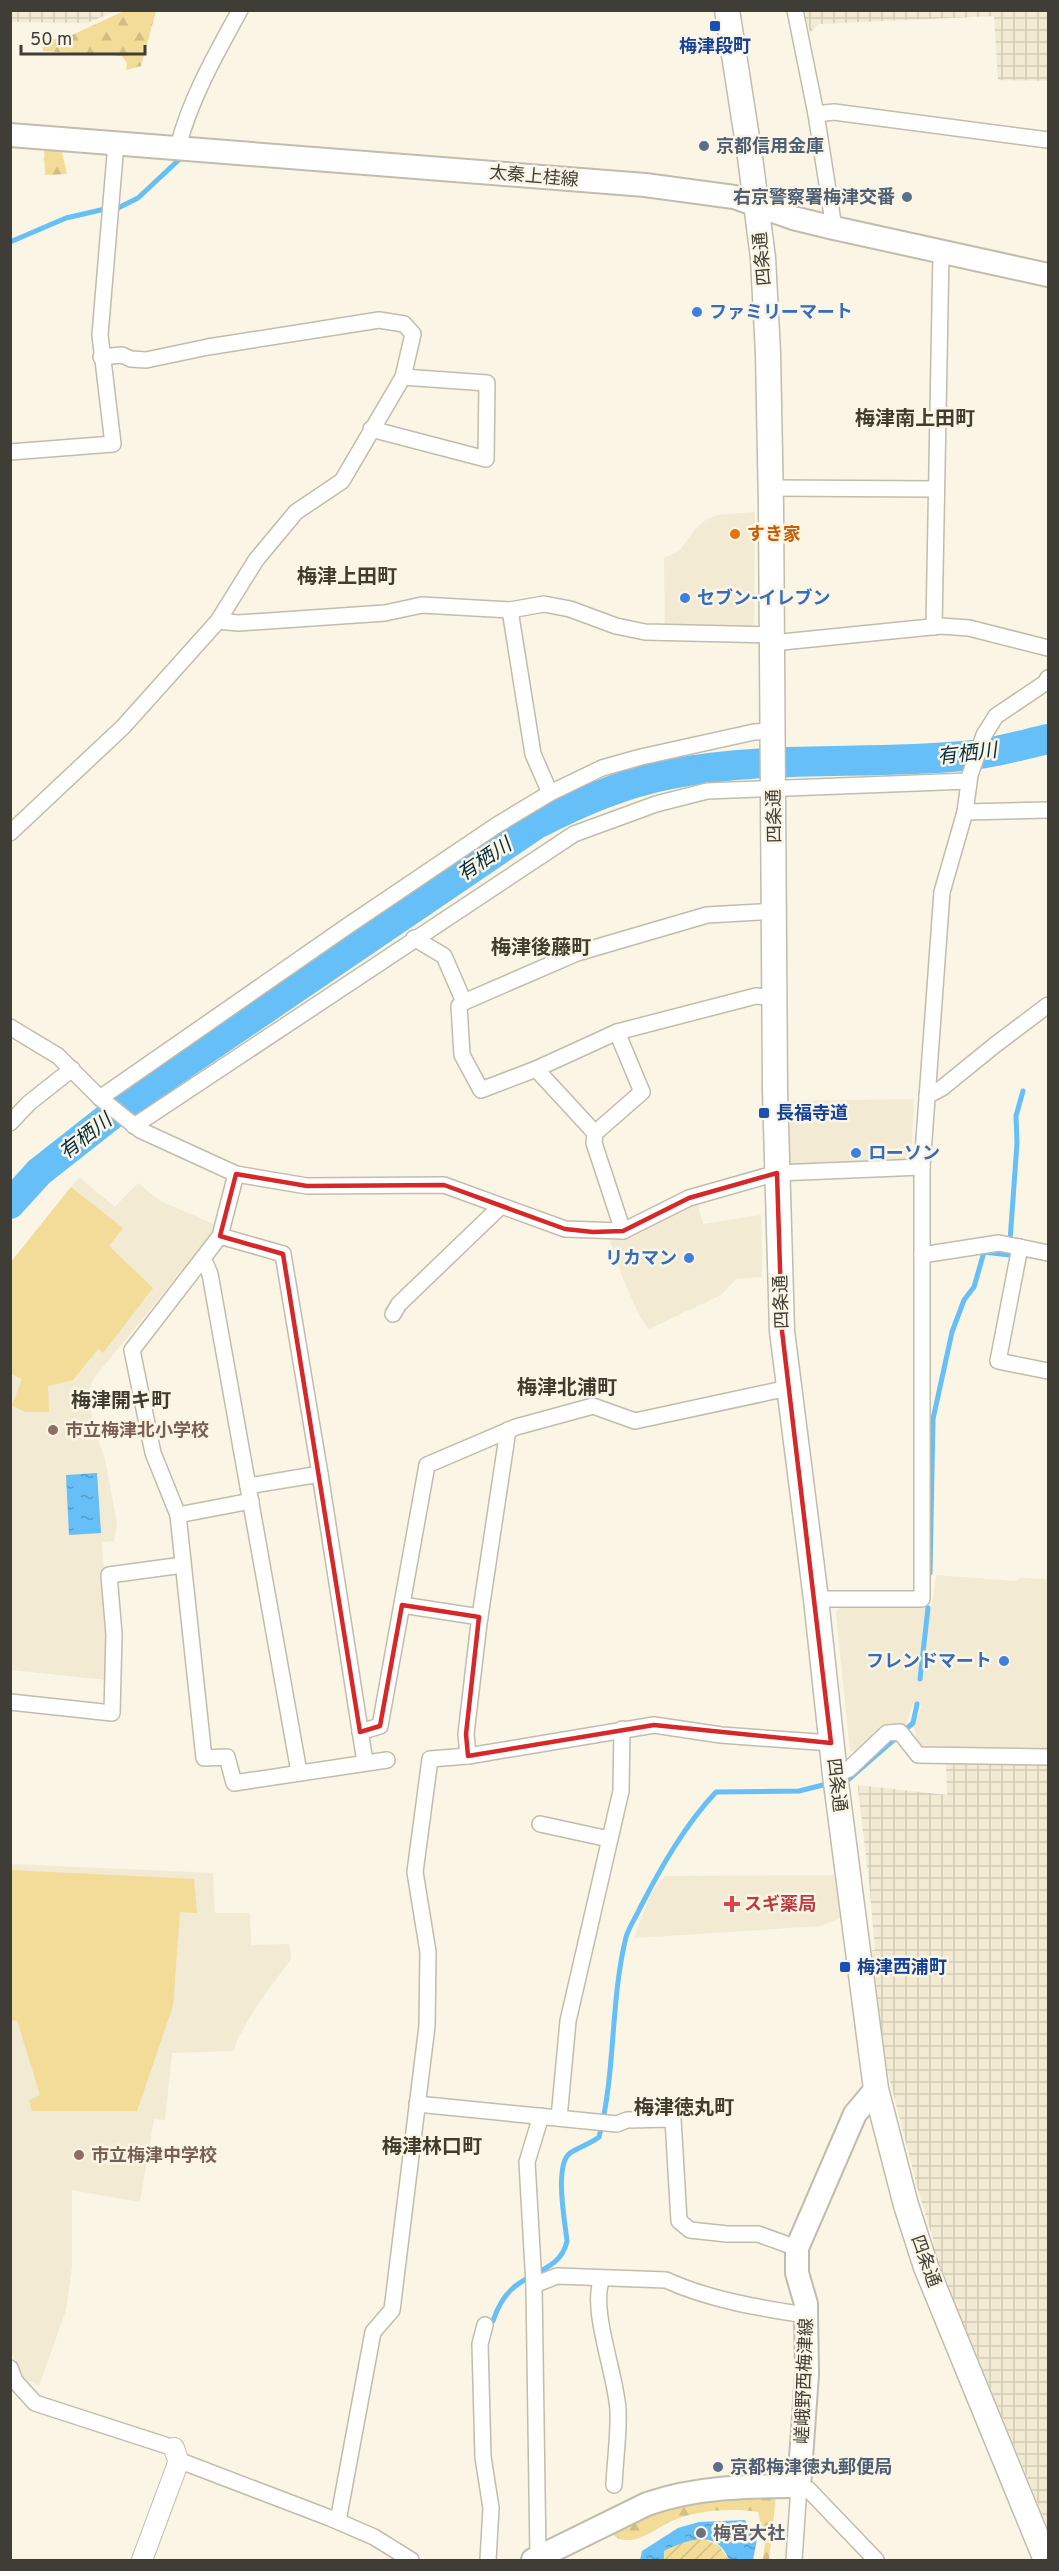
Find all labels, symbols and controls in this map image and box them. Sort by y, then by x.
scale bar [21,18,146,56]
marker: 梅津段町 [708,19,722,33]
text: 50 m [30,29,72,52]
place label: 梅津段町 [679,36,751,59]
place label: 京都信用金庫 [716,136,824,159]
marker: 京都信用金庫 [697,139,711,153]
street label: 太秦上桂線 [488,162,580,193]
place label: 右京警察署梅津交番 [733,187,895,210]
marker: 右京警察署梅津交番 [900,190,914,204]
street label: 四条通 [750,231,777,287]
place label: ファミリーマート [709,302,853,325]
marker: ファミリーマート [690,305,704,319]
district label: 梅津南上田町 [855,407,975,433]
place label: すき家 [747,524,801,547]
marker: すき家 [728,527,742,541]
district label: 梅津上田町 [297,565,397,591]
place label: セブン-イレブン [697,588,830,611]
marker: セブン-イレブン [678,591,692,605]
water label: 有栖川 [936,738,1001,772]
street label: 四条通 [764,789,787,843]
water label: 有栖川 [453,832,519,888]
district label: 梅津後藤町 [491,936,591,962]
place label: 長福寺道 [776,1103,848,1126]
marker: 長福寺道 [757,1106,771,1120]
water label: 有栖川 [55,1108,119,1166]
place label: ローソン [868,1143,940,1166]
marker: ローソン [849,1146,863,1160]
place label: リカマン [605,1248,677,1271]
marker: リカマン [682,1251,696,1265]
street label: 四条通 [770,1275,795,1329]
district label: 梅津北浦町 [517,1376,617,1402]
district label: 梅津開キ町 [71,1389,171,1415]
place label: 市立梅津北小学校 [65,1420,209,1443]
marker: 市立梅津北小学校 [46,1423,60,1437]
place label: フレンドマート [866,1651,992,1674]
marker: フレンドマート [997,1654,1011,1668]
street label: 四条通 [821,1757,850,1813]
place label: スギ薬局 [744,1894,816,1917]
marker: スギ薬局 [725,1897,739,1911]
place label: 梅津西浦町 [857,1957,947,1980]
marker: 梅津西浦町 [838,1960,852,1974]
district label: 梅津徳丸町 [634,2096,734,2122]
district label: 梅津林口町 [382,2135,482,2161]
place label: 市立梅津中学校 [91,2145,217,2168]
marker: 市立梅津中学校 [72,2148,86,2162]
street label: 四条通 [905,2232,945,2291]
street label: 嵯峨野西梅津線 [792,2318,819,2444]
place label: 京都梅津徳丸郵便局 [730,2457,892,2480]
marker: 京都梅津徳丸郵便局 [711,2460,725,2474]
place label: 梅宮大社 [713,2523,785,2546]
marker: 梅宮大社 [694,2526,708,2540]

